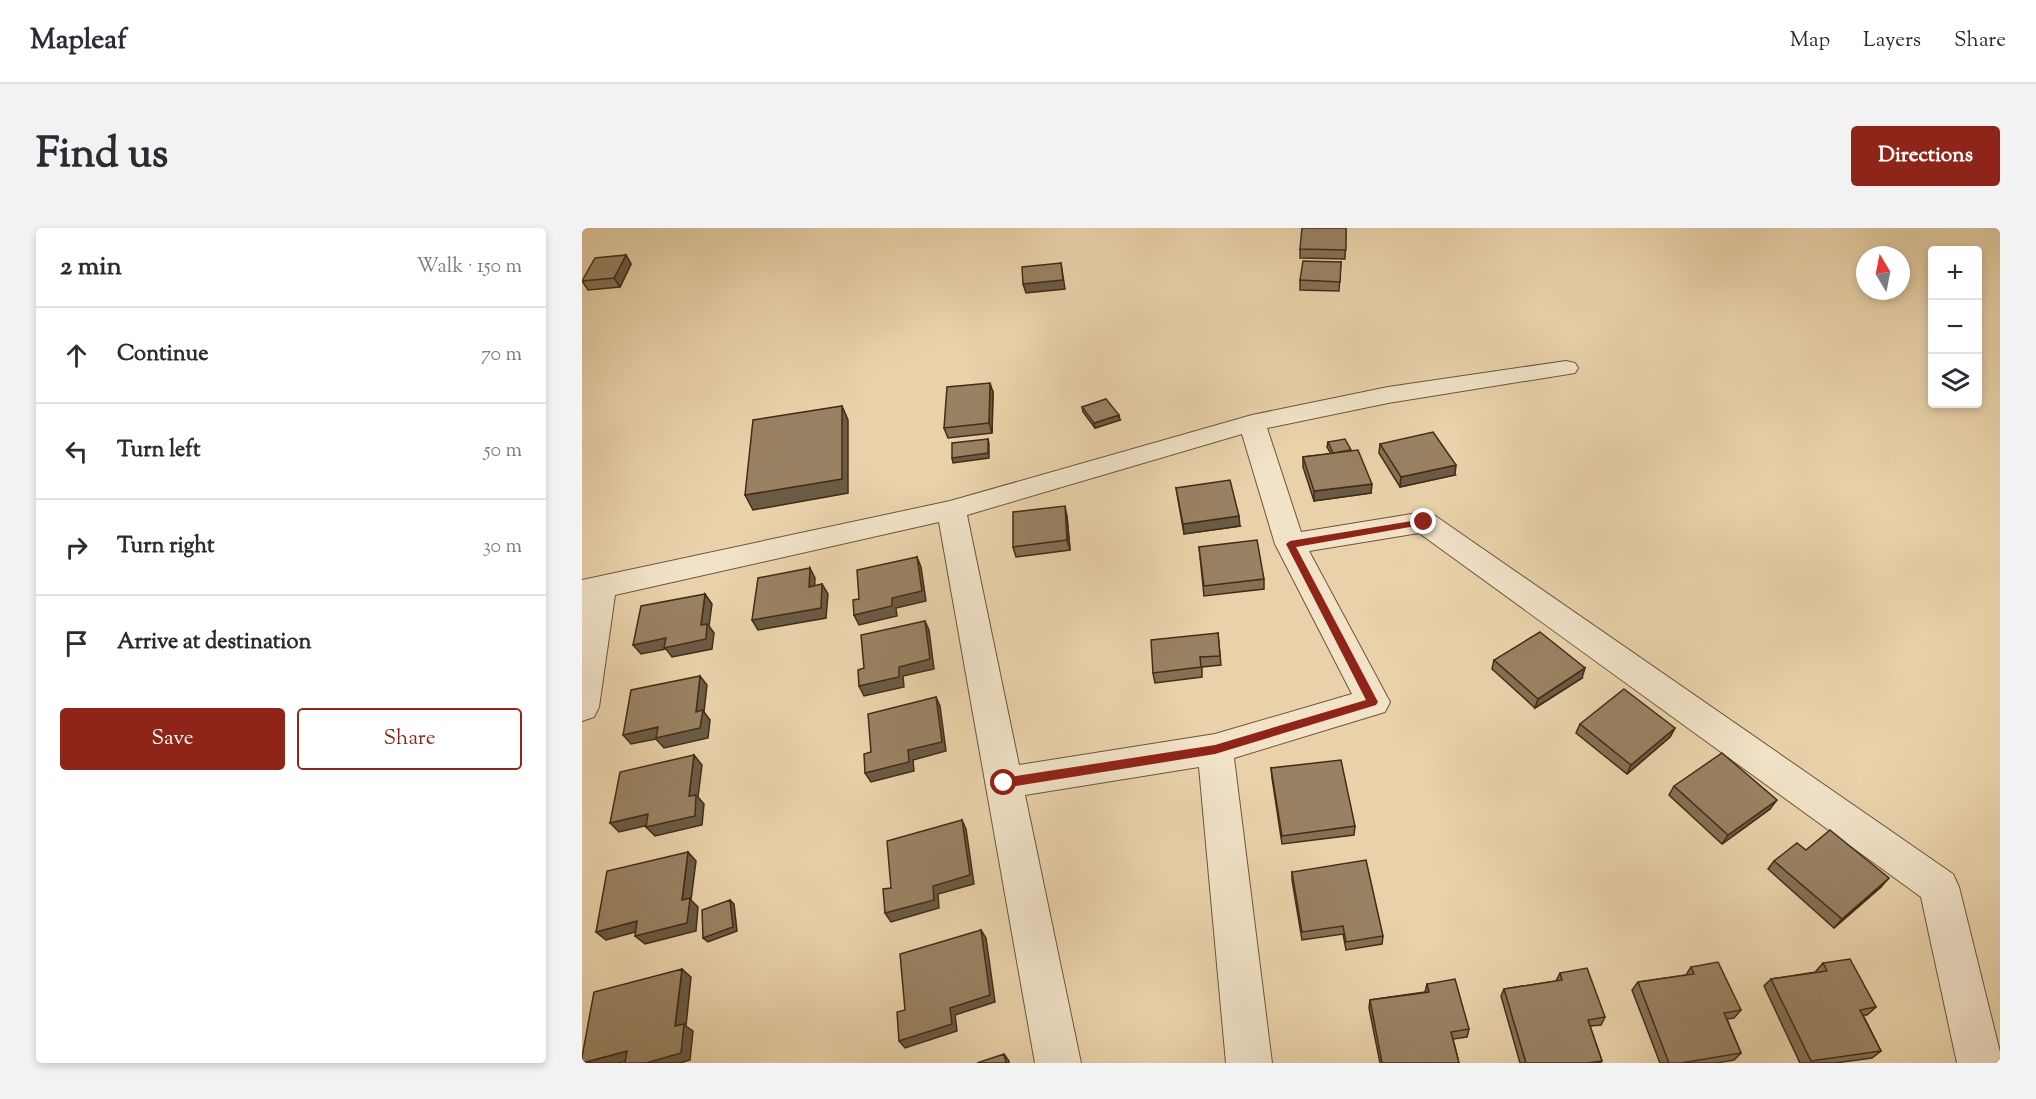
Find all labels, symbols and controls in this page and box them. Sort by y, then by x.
text: Mapleaf [30,21,127,61]
text: Map [1790,26,1830,56]
text: Layers [1863,26,1921,56]
text: Share [1954,26,2006,56]
text: Find us [36,126,168,186]
button: Directions [1851,126,2000,186]
north arrow [1856,246,1910,300]
map controls [1928,246,1982,408]
button: + [1928,246,1982,300]
text: 2 min [60,249,122,286]
text: Walk · 150 m [416,253,522,282]
button: − [1928,300,1982,354]
icon: ahead [60,339,93,372]
text: Continue [117,339,208,371]
text: 70 m [481,341,522,370]
button: layers [1928,354,1982,408]
icon: left [60,435,93,468]
text: Turn left [117,435,200,467]
text: 50 m [484,437,522,466]
route end [1410,508,1436,534]
icon: right [60,531,93,564]
text: Turn right [117,531,214,563]
text: 30 m [483,533,522,562]
icon: arrive [60,627,93,660]
text: Arrive at destination [117,627,312,659]
button: Save [60,708,285,770]
button: Share [297,708,522,770]
route start [990,769,1016,795]

